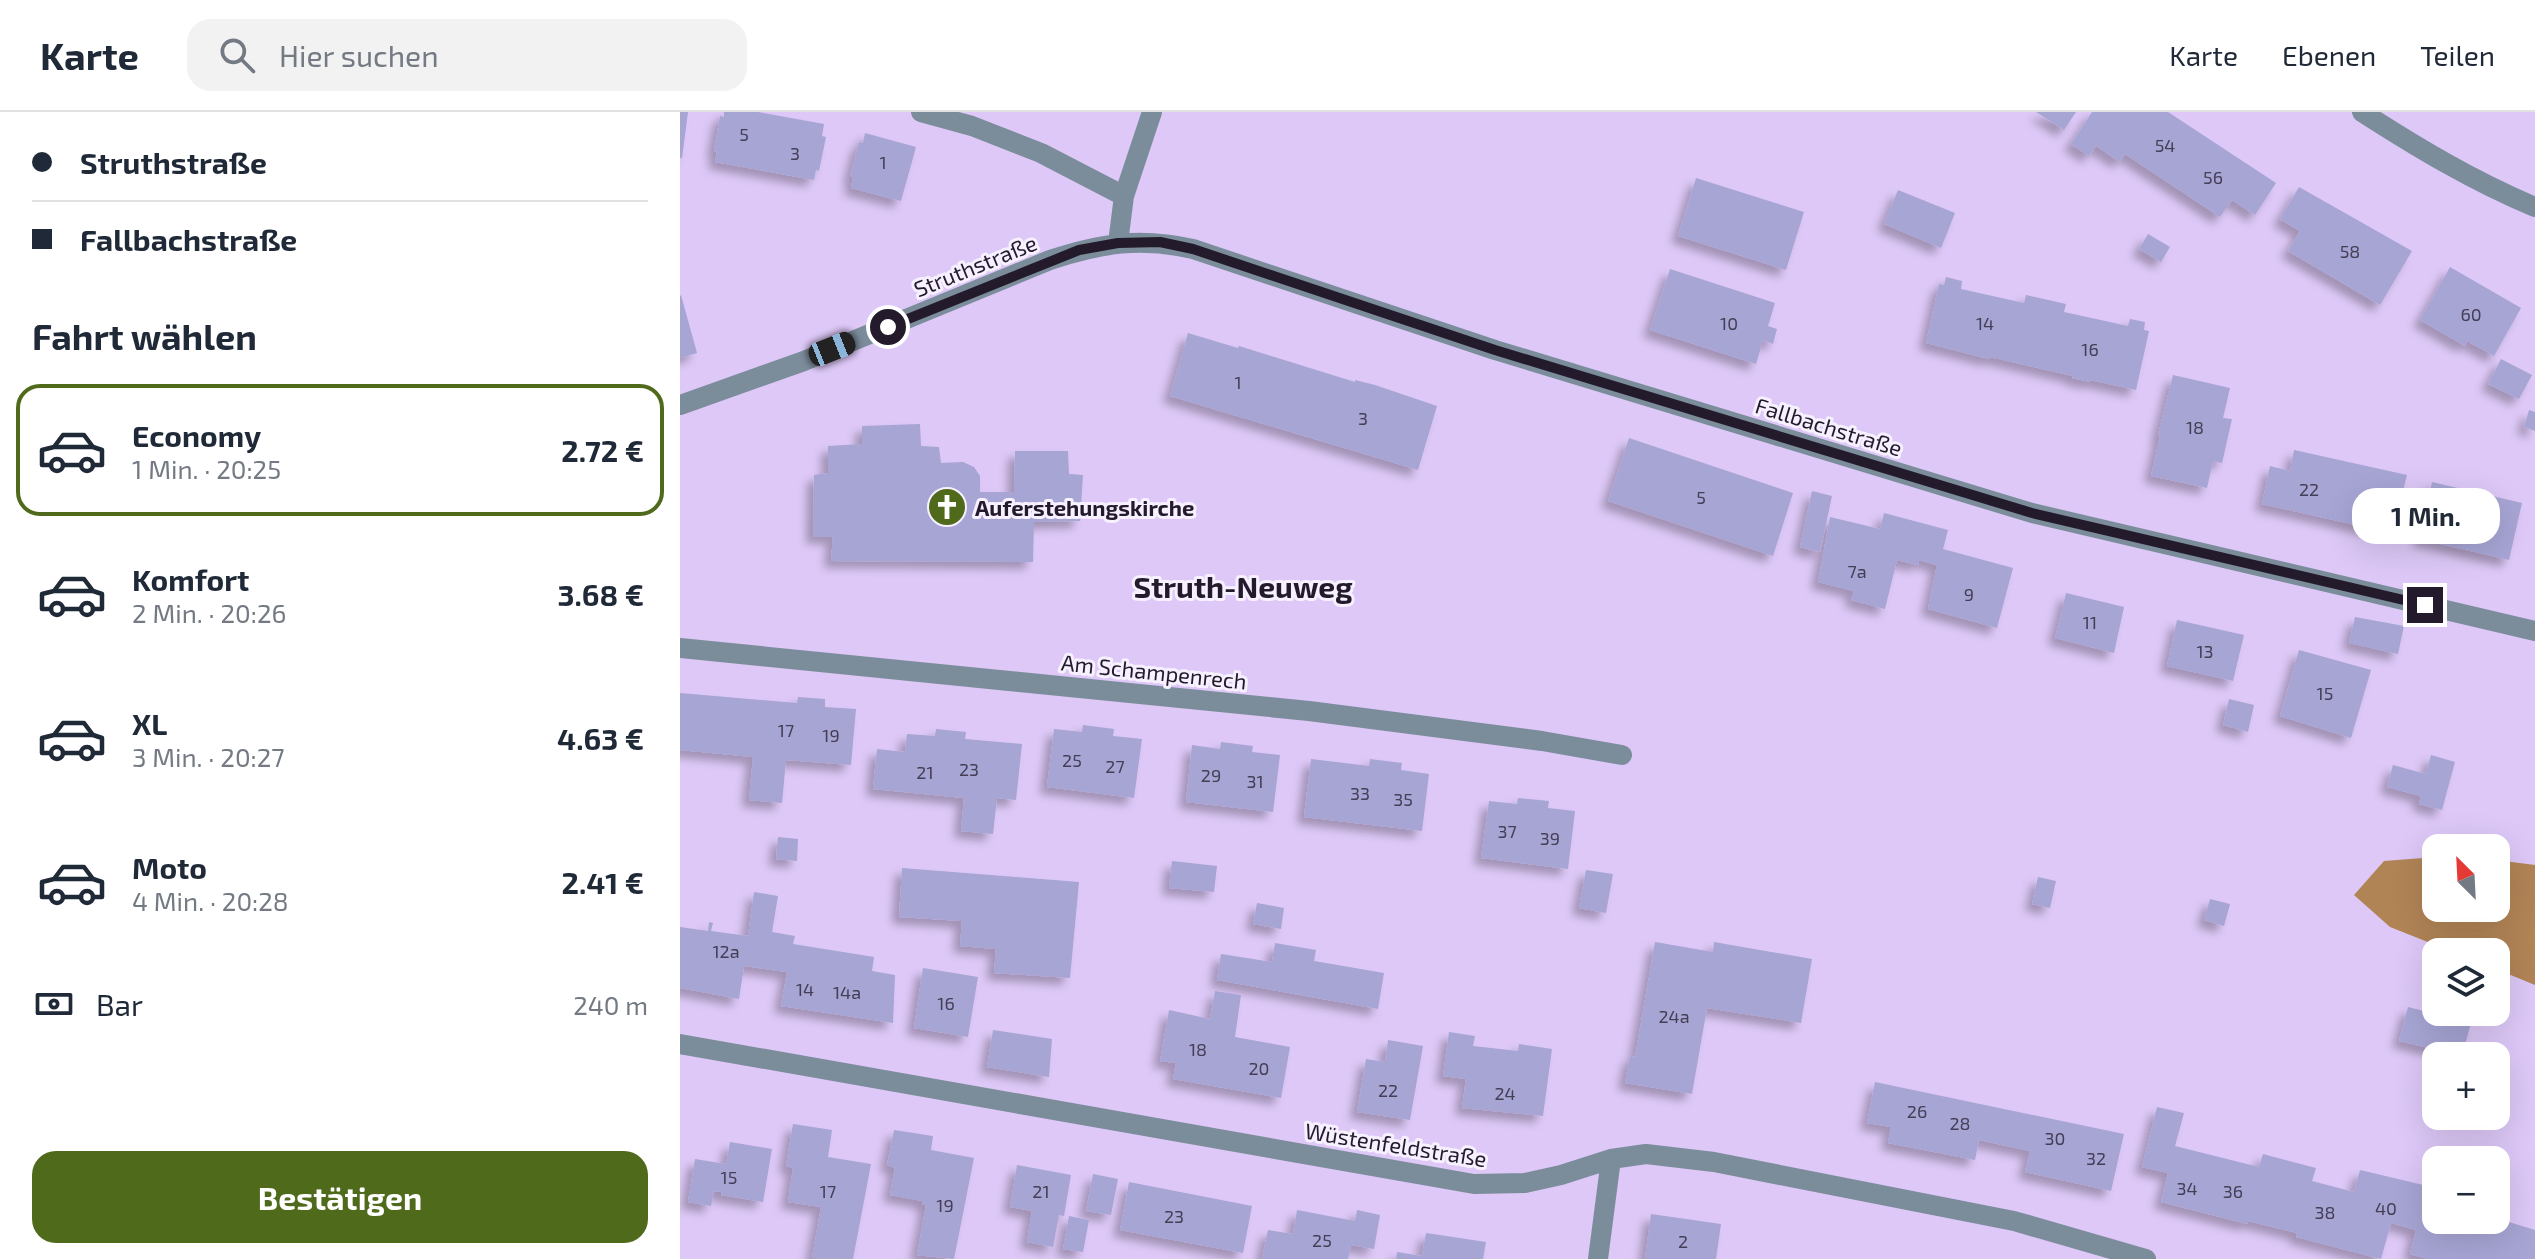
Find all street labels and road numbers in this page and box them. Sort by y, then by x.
street label: Struthstraße [910,229,1040,301]
street label: Fallbachstraße [1753,391,1905,461]
street label: Am Schampenrech [1060,648,1248,694]
street label: Wüstenfeldstraße [1303,1117,1489,1171]

